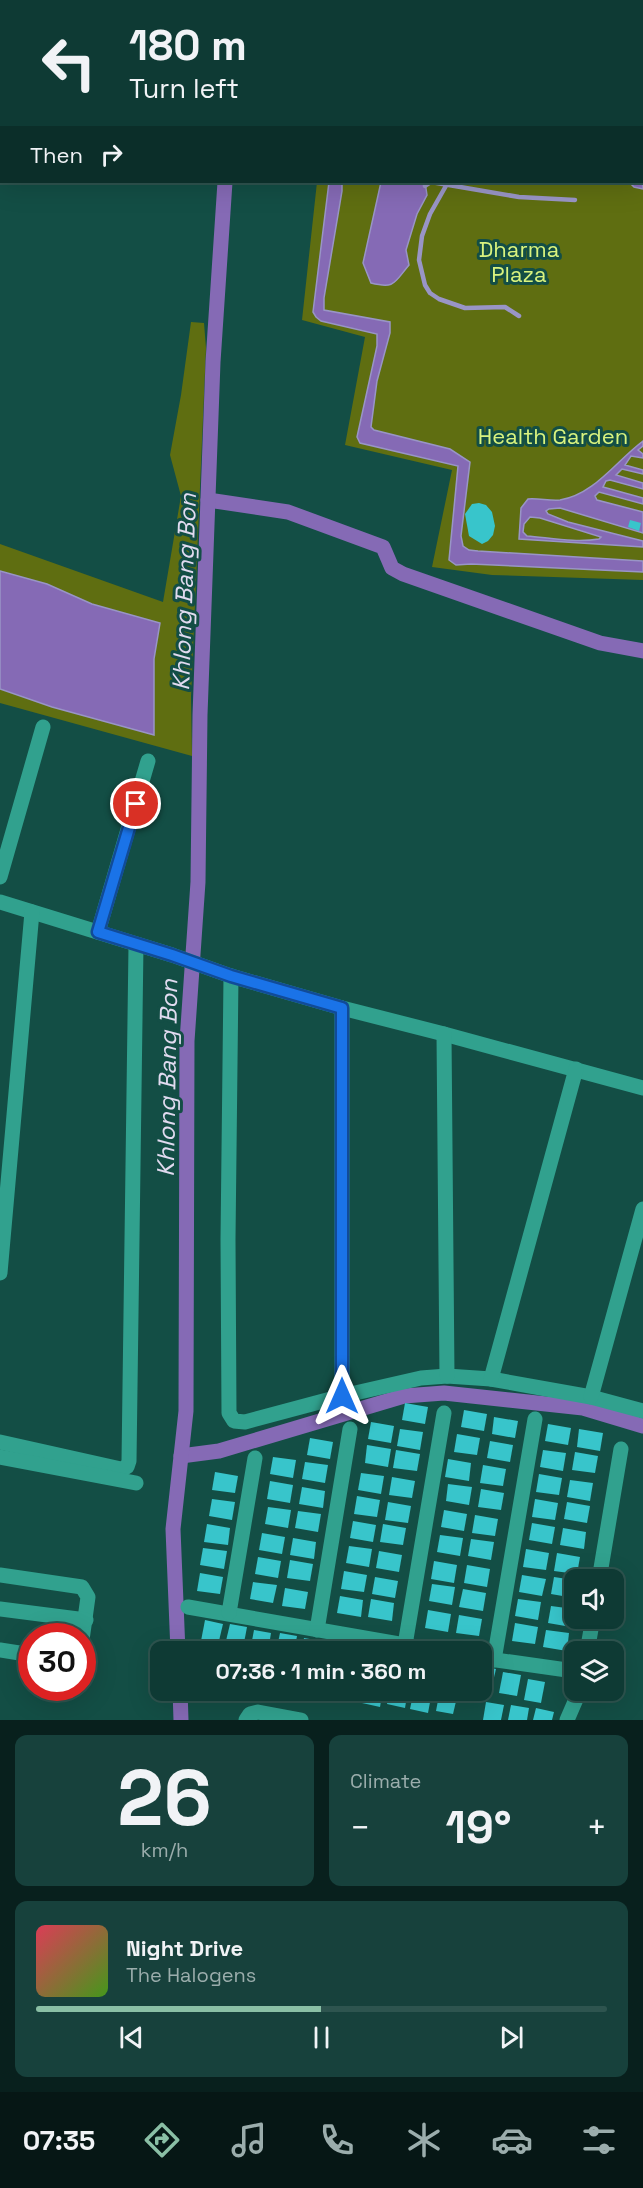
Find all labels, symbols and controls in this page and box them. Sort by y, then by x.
text: 180 m [129,19,247,72]
icon: left [30,24,108,102]
text: Turn left [129,71,239,106]
icon: right [95,138,128,171]
text: Then [30,141,83,169]
park label: Dharma Plaza [479,235,560,288]
park label: Health Garden [478,422,628,450]
water label: Khlong Bang Bon [165,491,203,691]
pin [110,778,161,829]
icon: arrive [119,787,152,820]
water label: Khlong Bang Bon [150,978,184,1177]
position arrow [310,1364,374,1428]
map controls [564,1569,624,1701]
button: sound [564,1569,624,1629]
speed limit sign: 30 [18,1623,96,1701]
button: layers [564,1641,624,1701]
text: 07:36 · 1 min · 360 m [216,1657,426,1685]
text: 26 [117,1748,212,1848]
text: Climate [350,1768,421,1794]
text: 19° [446,1799,511,1856]
text: − [350,1807,370,1849]
text: + [587,1807,607,1849]
text: km/h [141,1837,188,1863]
text: Night Drive [126,1934,243,1962]
text: The Halogens [126,1962,256,1988]
icon: previous [115,2021,148,2054]
icon: pause [305,2021,338,2054]
icon: next [495,2021,528,2054]
icon: directions [141,2119,183,2161]
icon: music [228,2119,270,2161]
icon: phone [316,2119,358,2161]
icon: climate [403,2119,445,2161]
icon: car [491,2119,533,2161]
icon: filters [578,2119,620,2161]
text: 07:35 [23,2123,95,2158]

